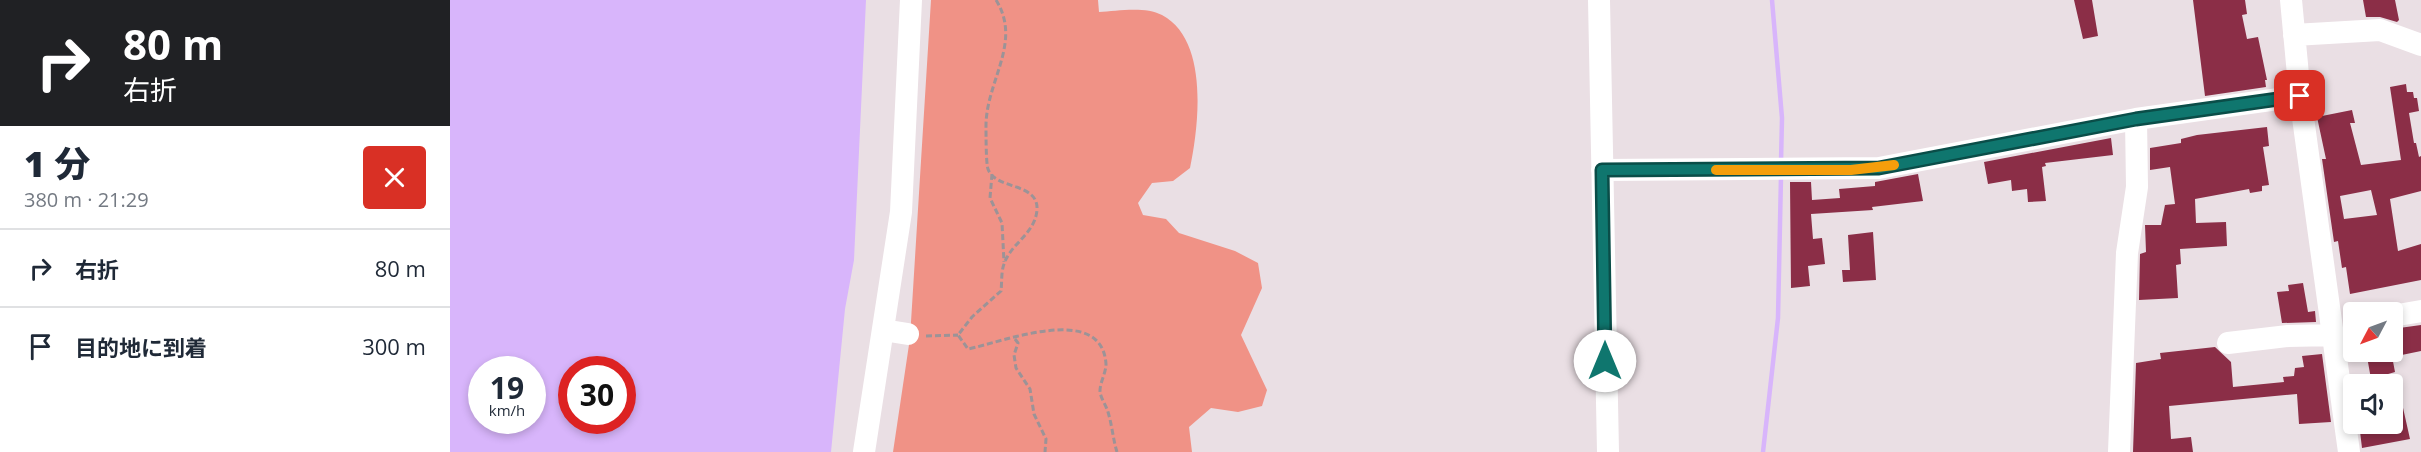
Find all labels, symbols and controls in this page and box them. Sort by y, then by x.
text: 80 m [123,15,223,72]
icon: right [24,24,102,102]
pin [2274,70,2325,121]
text: 右折 [123,71,177,108]
icon: arrive [2283,79,2316,112]
text: 1 分 [24,139,90,188]
button: close [363,146,426,209]
text: 380 m · 21:29 [24,186,149,213]
icon: right [24,252,57,285]
text: 80 m [375,253,426,283]
text: 右折 [75,254,119,284]
north arrow [2343,302,2403,362]
map controls [2343,302,2403,434]
position arrow [1573,329,1637,393]
icon: arrive [24,330,57,363]
text: 300 m [362,331,426,361]
text: 目的地に到着 [75,332,207,362]
speed limit sign: 30 [558,356,636,434]
text: 19 [490,367,524,408]
button: sound [2343,374,2403,434]
text: km/h [489,400,525,420]

